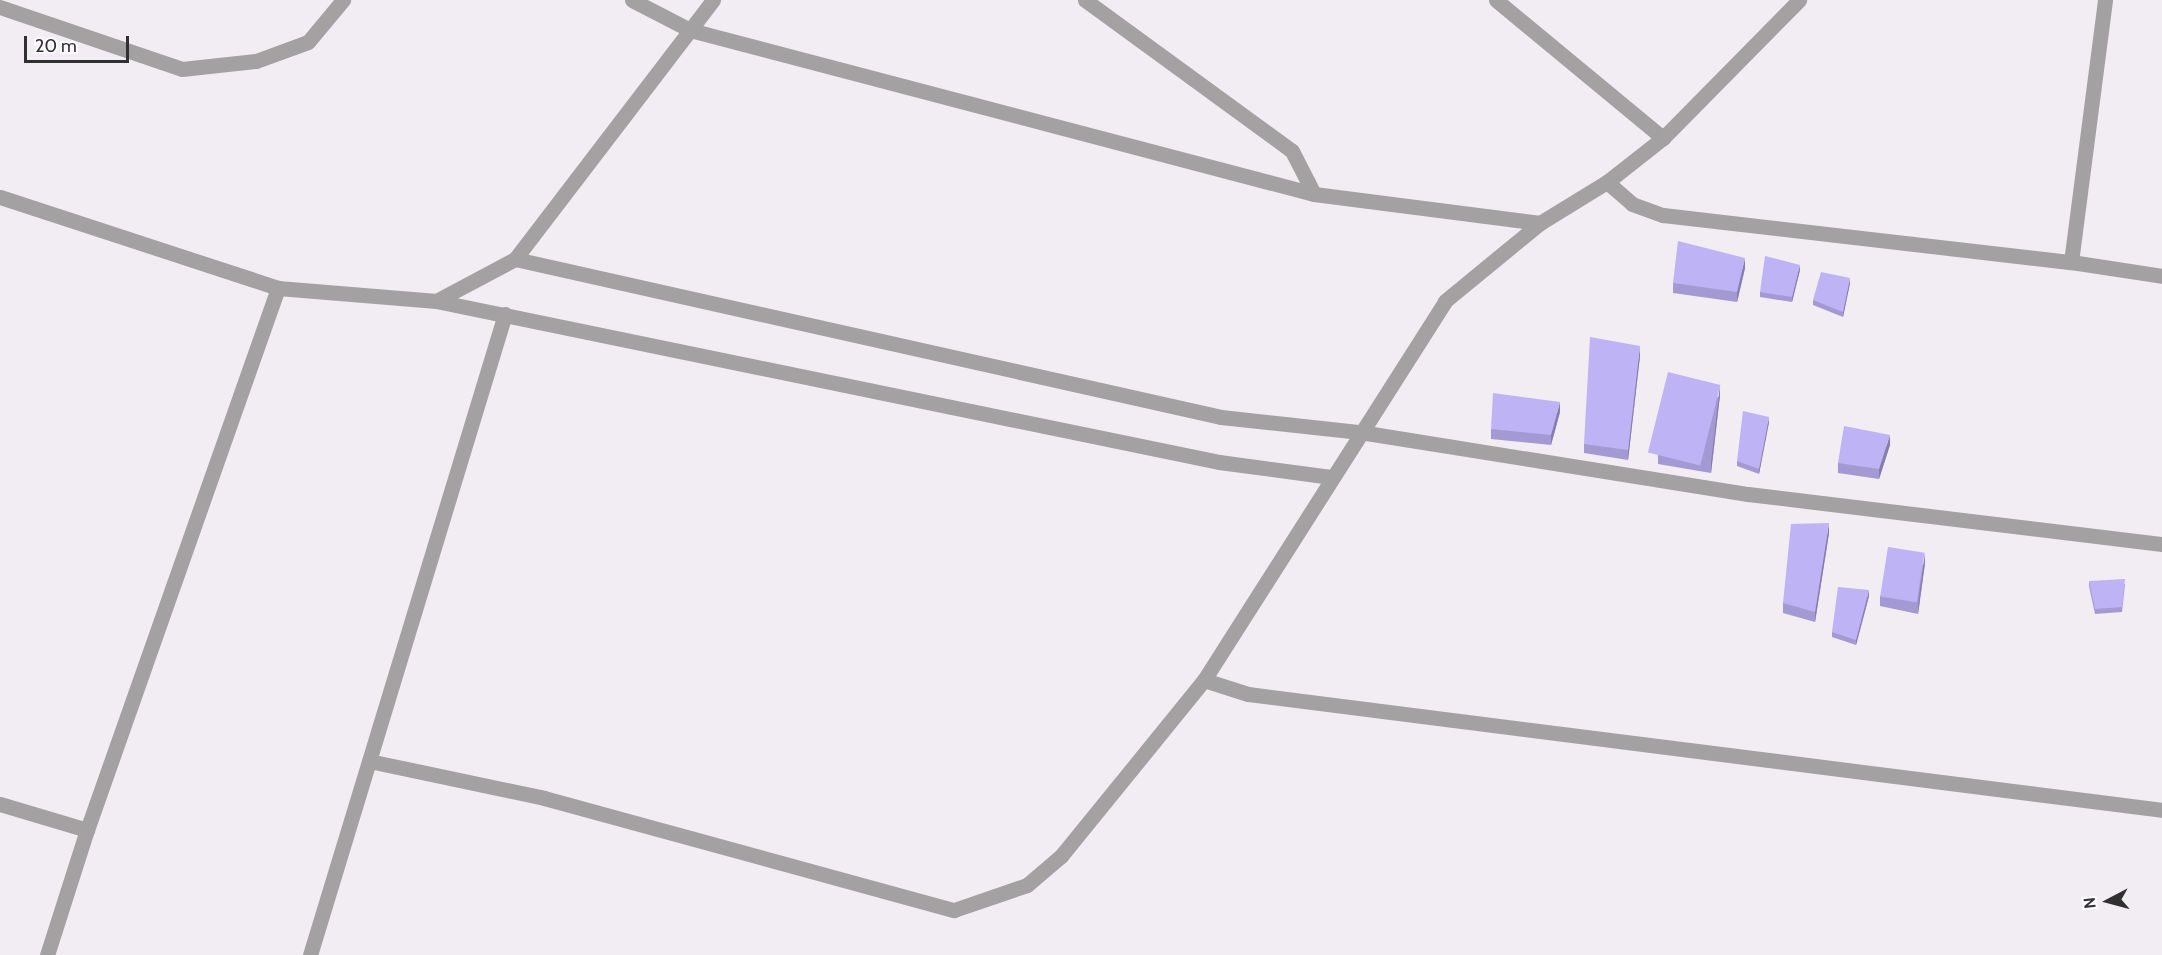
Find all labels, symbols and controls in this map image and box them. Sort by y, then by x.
scale bar [27,24,132,62]
text: 20 m [35,35,77,57]
north arrow [2078,871,2138,931]
text: N [2080,896,2100,910]

